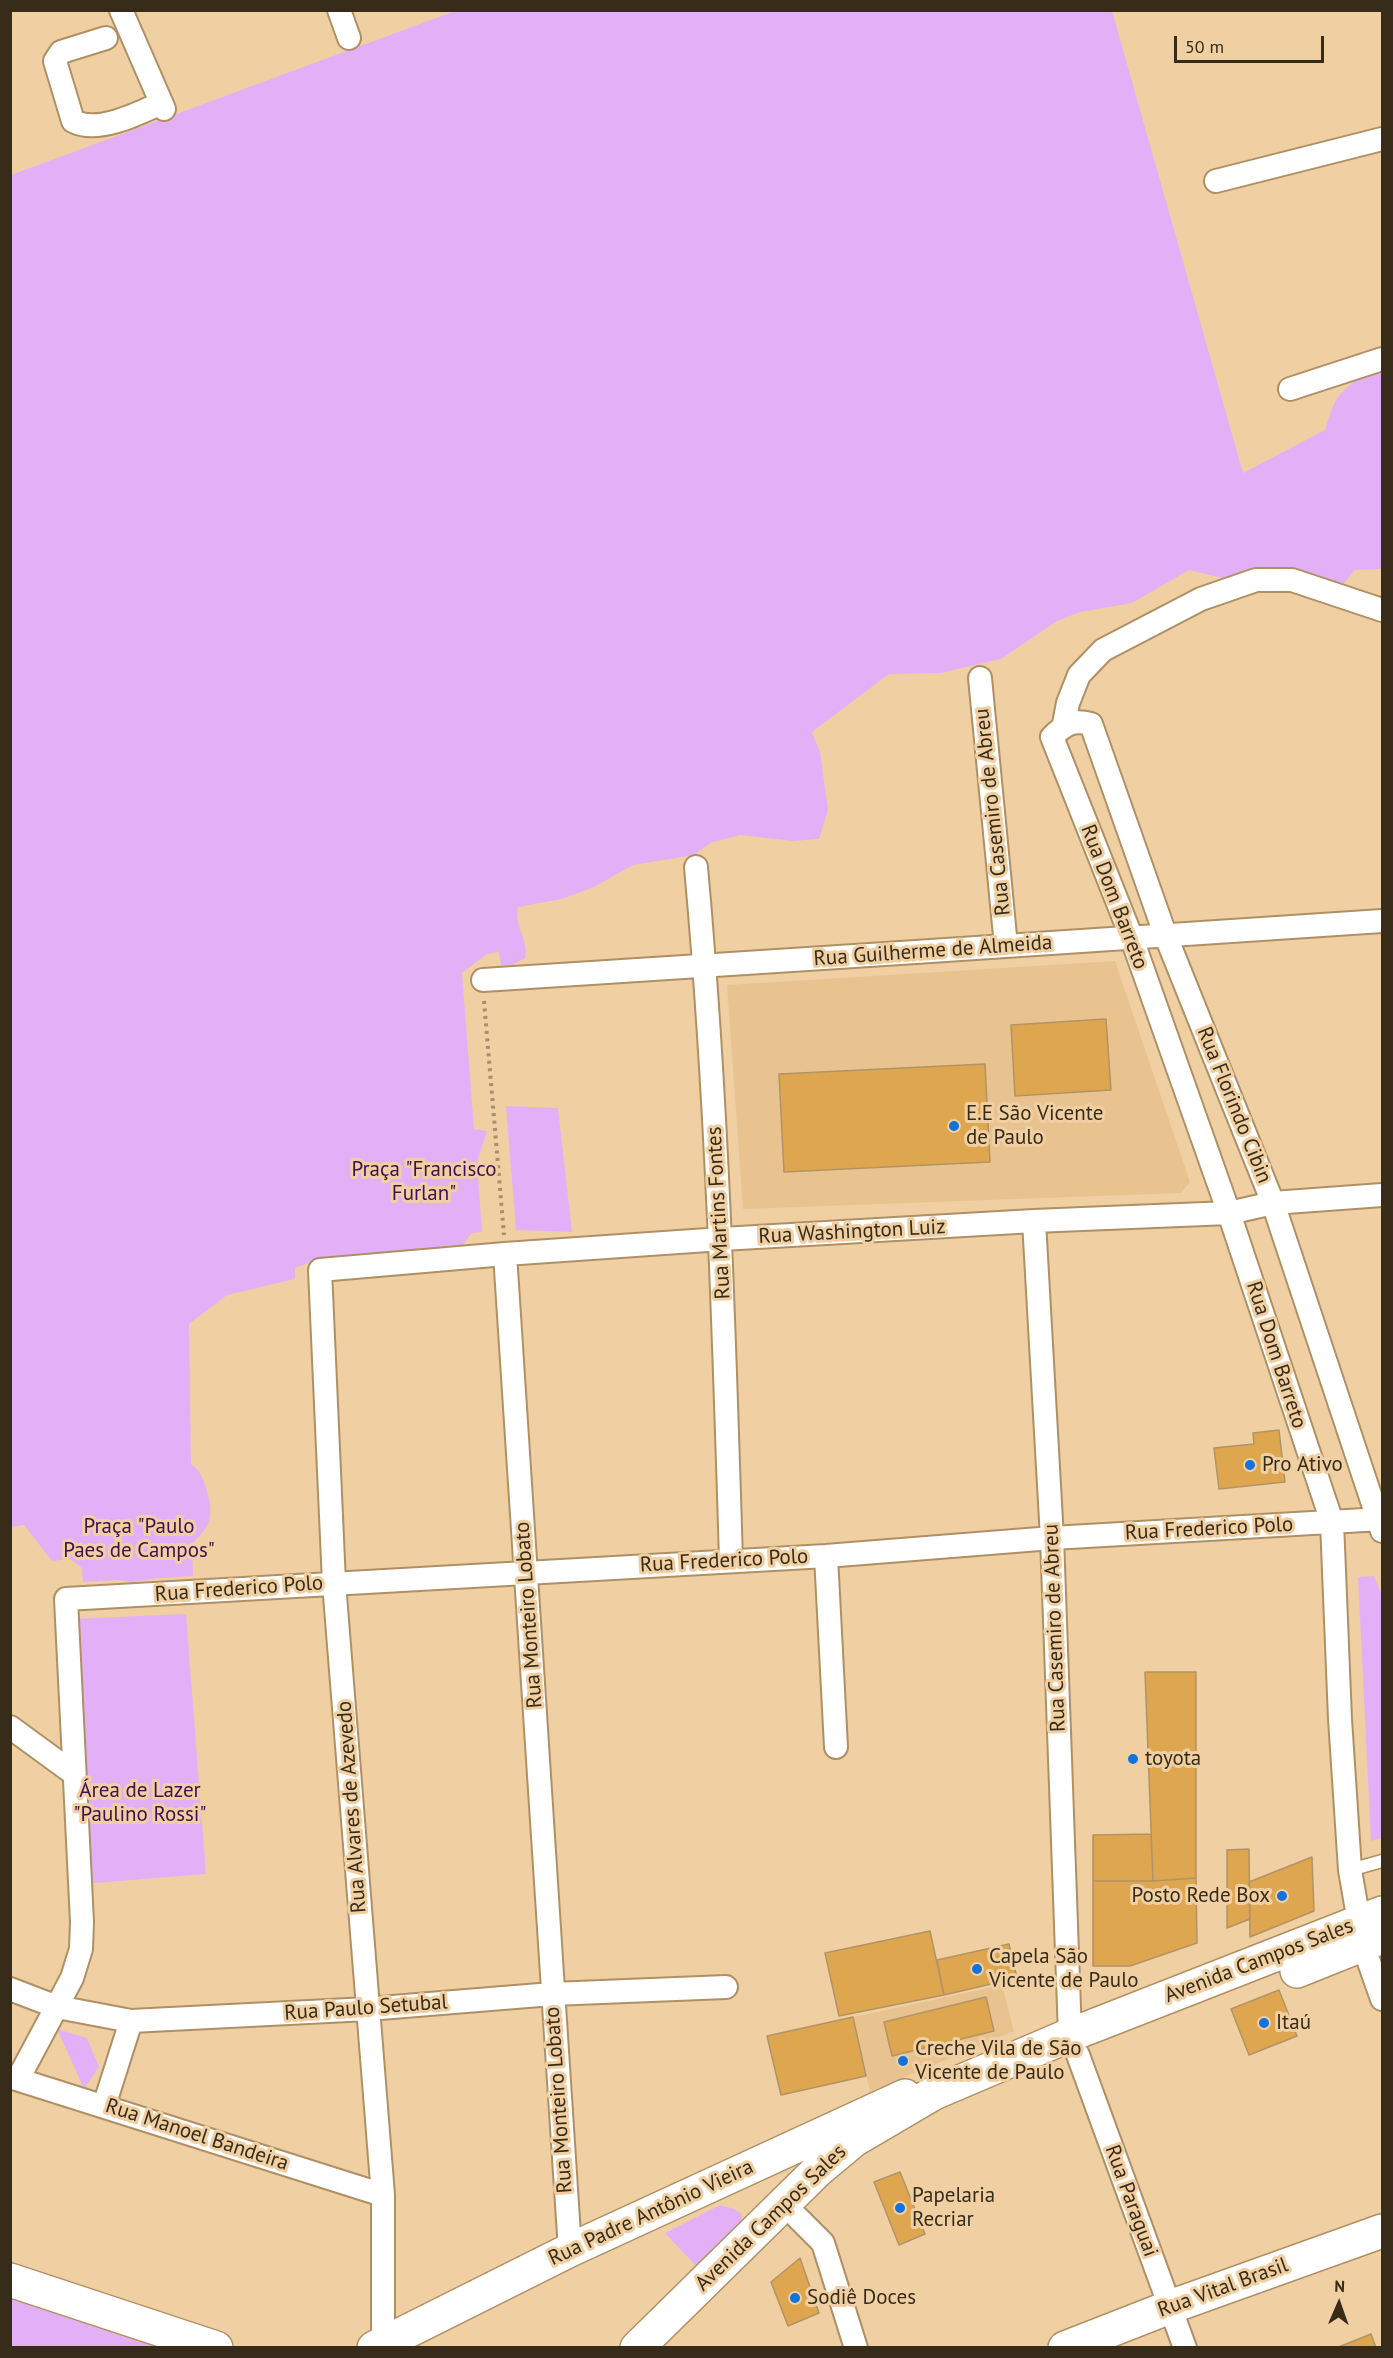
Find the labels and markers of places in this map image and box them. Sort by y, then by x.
place label: E.E São Vicente de Paulo [966,1101,1103,1151]
marker: E.E São Vicente de Paulo [947,1119,961,1133]
place label: Pro Ativo [1262,1452,1343,1478]
marker: Pro Ativo [1243,1458,1257,1472]
place label: toyota [1145,1746,1201,1772]
marker: toyota [1126,1752,1140,1766]
place label: Posto Rede Box [1132,1883,1270,1909]
marker: Posto Rede Box [1275,1889,1289,1903]
place label: Capela São Vicente de Paulo [989,1944,1139,1994]
marker: Capela São Vicente de Paulo [970,1962,984,1976]
place label: Itaú [1276,2010,1311,2036]
marker: Itaú [1257,2016,1271,2030]
place label: Creche Vila de São Vicente de Paulo [915,2036,1082,2086]
marker: Creche Vila de São Vicente de Paulo [896,2054,910,2068]
place label: Papelaria Recriar [912,2183,995,2233]
marker: Papelaria Recriar [893,2201,907,2215]
place label: Sodiê Doces [807,2285,916,2311]
marker: Sodiê Doces [788,2291,802,2305]

